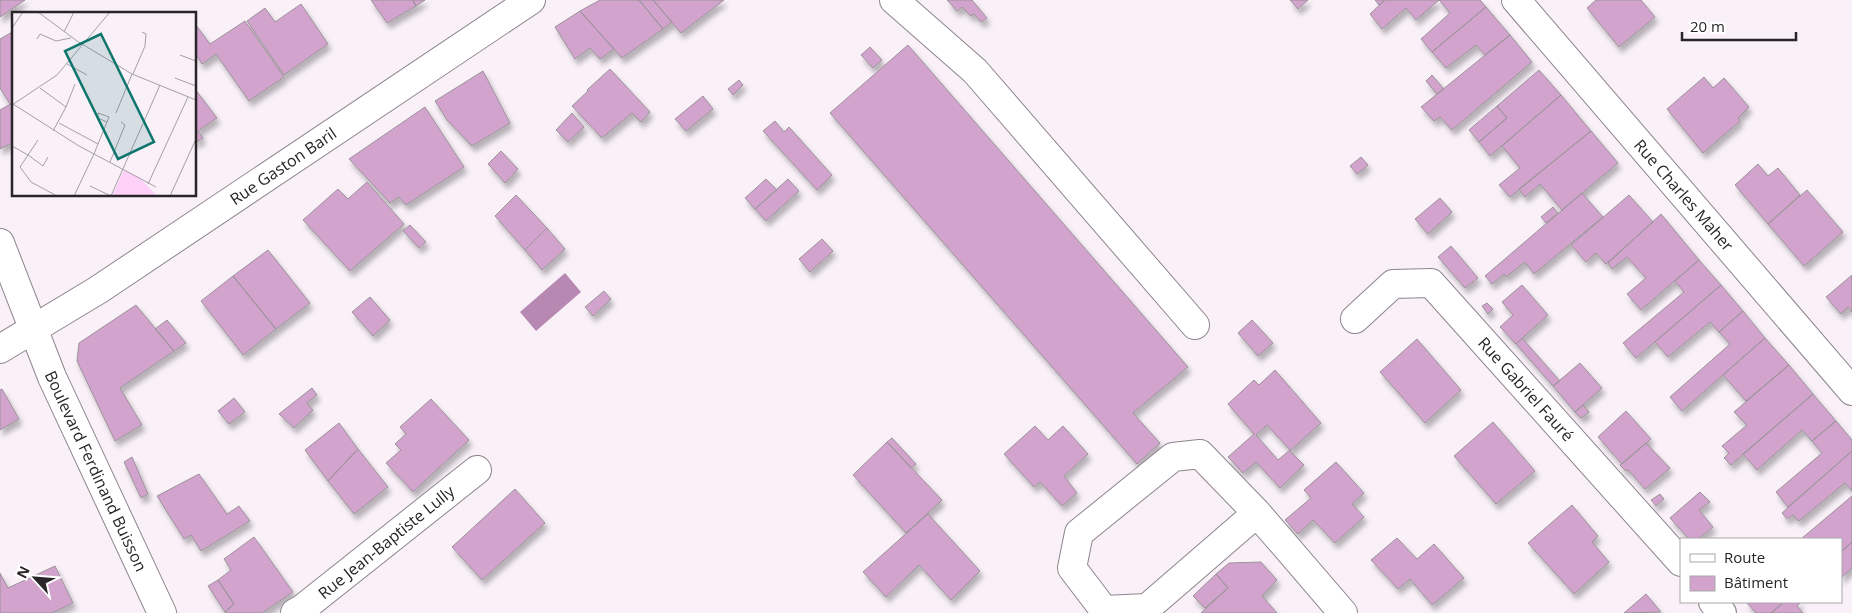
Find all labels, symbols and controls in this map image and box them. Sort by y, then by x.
scale bar [1682,10,1796,42]
inset map [12,12,196,196]
text: 20 m [1690,16,1725,36]
street label: Rue Gaston Baril [225,122,341,210]
street label: Rue Charles Maher [1629,134,1739,256]
street label: Rue Gabriel Fauré [1473,332,1579,446]
street label: Boulevard Ferdinand Buisson [40,367,152,575]
street label: Rue Jean-Baptiste Lully [313,480,460,604]
legend [1680,538,1842,603]
text: Route [1724,547,1765,567]
north arrow [10,553,60,603]
text: N [12,563,34,581]
text: Bâtiment [1724,572,1788,592]

